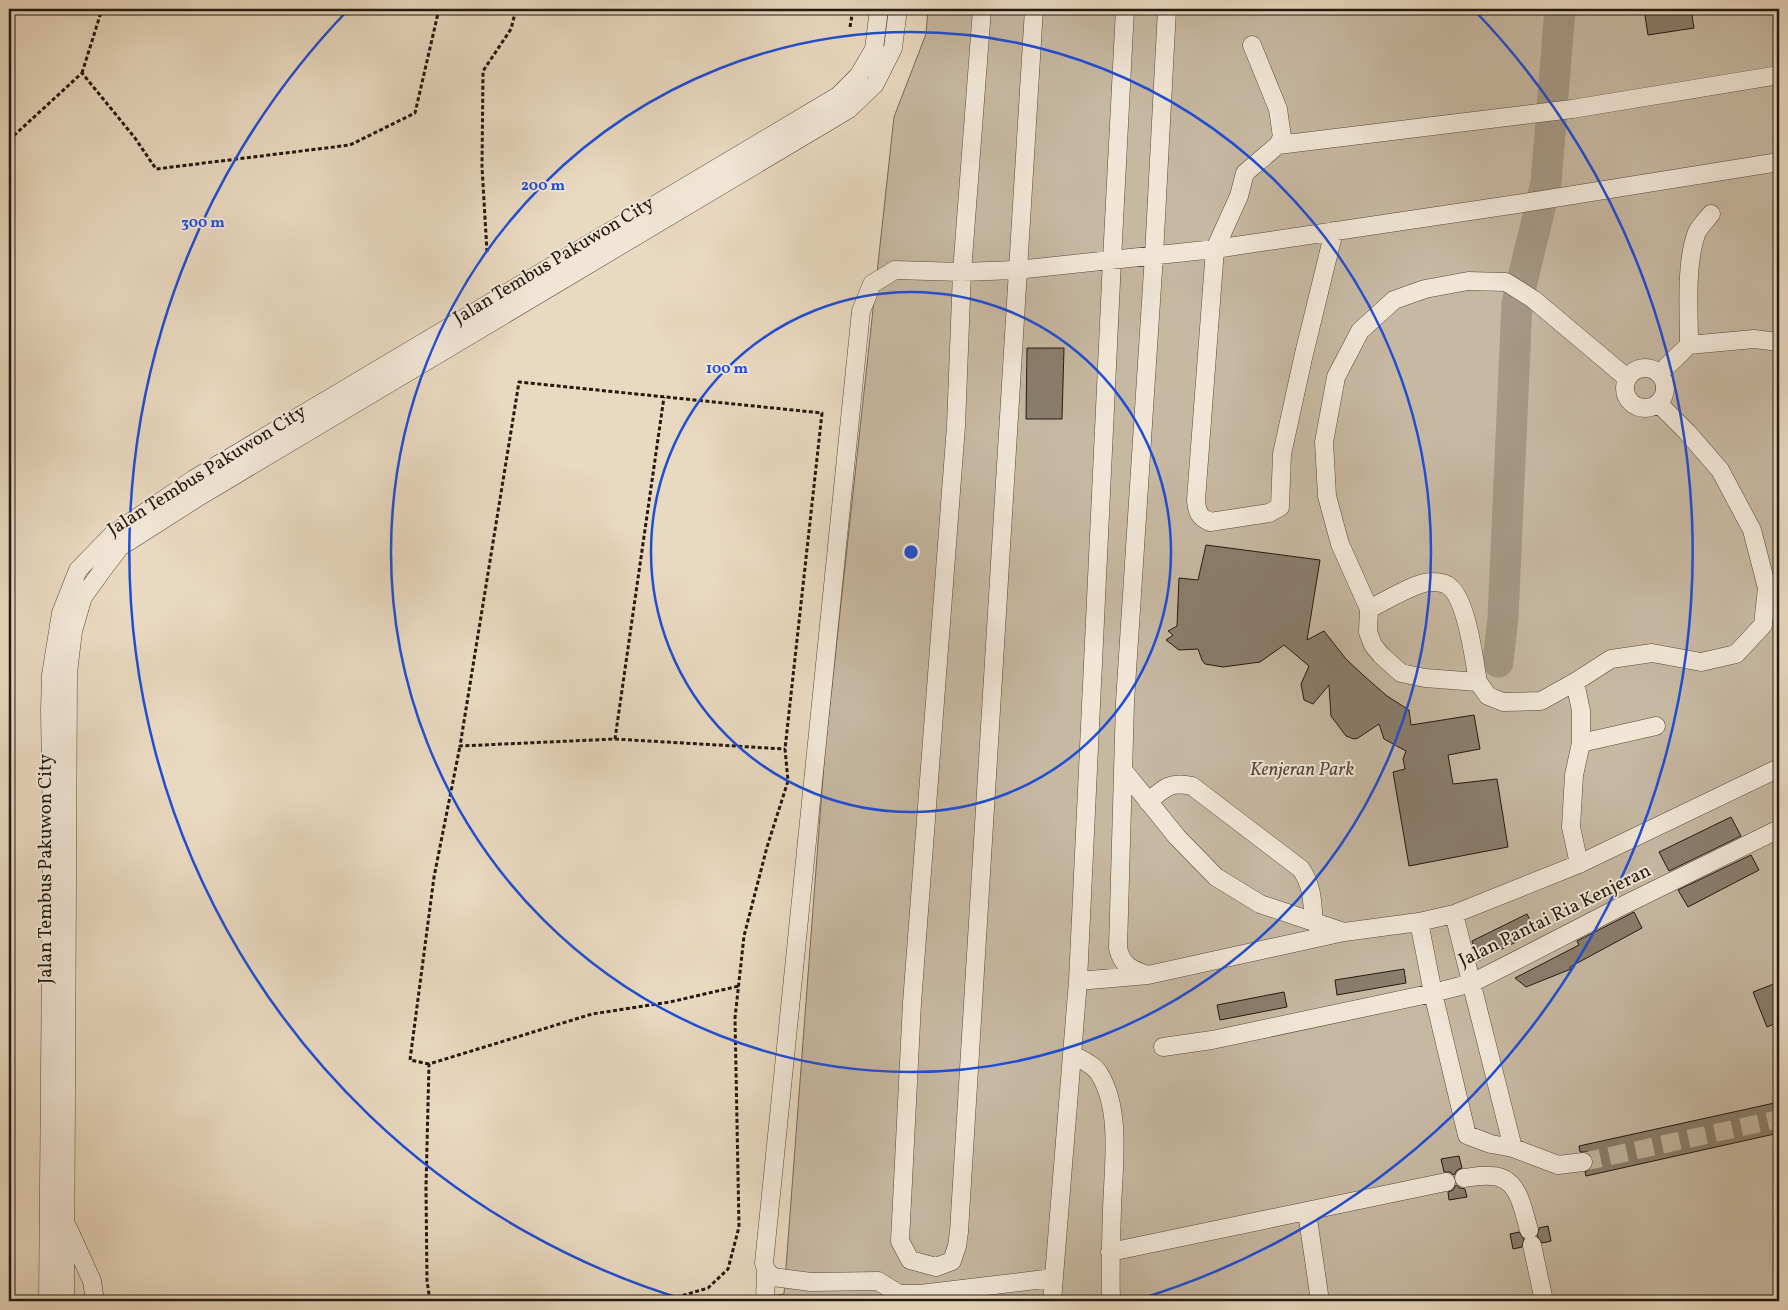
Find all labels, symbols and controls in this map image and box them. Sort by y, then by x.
text: 200 m [521,176,565,197]
street label: Jalan Tembus Pakuwon City [449,191,659,331]
text: 300 m [181,213,225,234]
text: 100 m [706,359,749,380]
street label: Jalan Tembus Pakuwon City [103,399,311,543]
centre of rings [902,543,920,561]
street label: Jalan Tembus Pakuwon City [33,754,59,984]
park label: Kenjeran Park [1250,757,1354,783]
street label: Jalan Pantai Ria Kenjeran [1454,858,1656,974]

